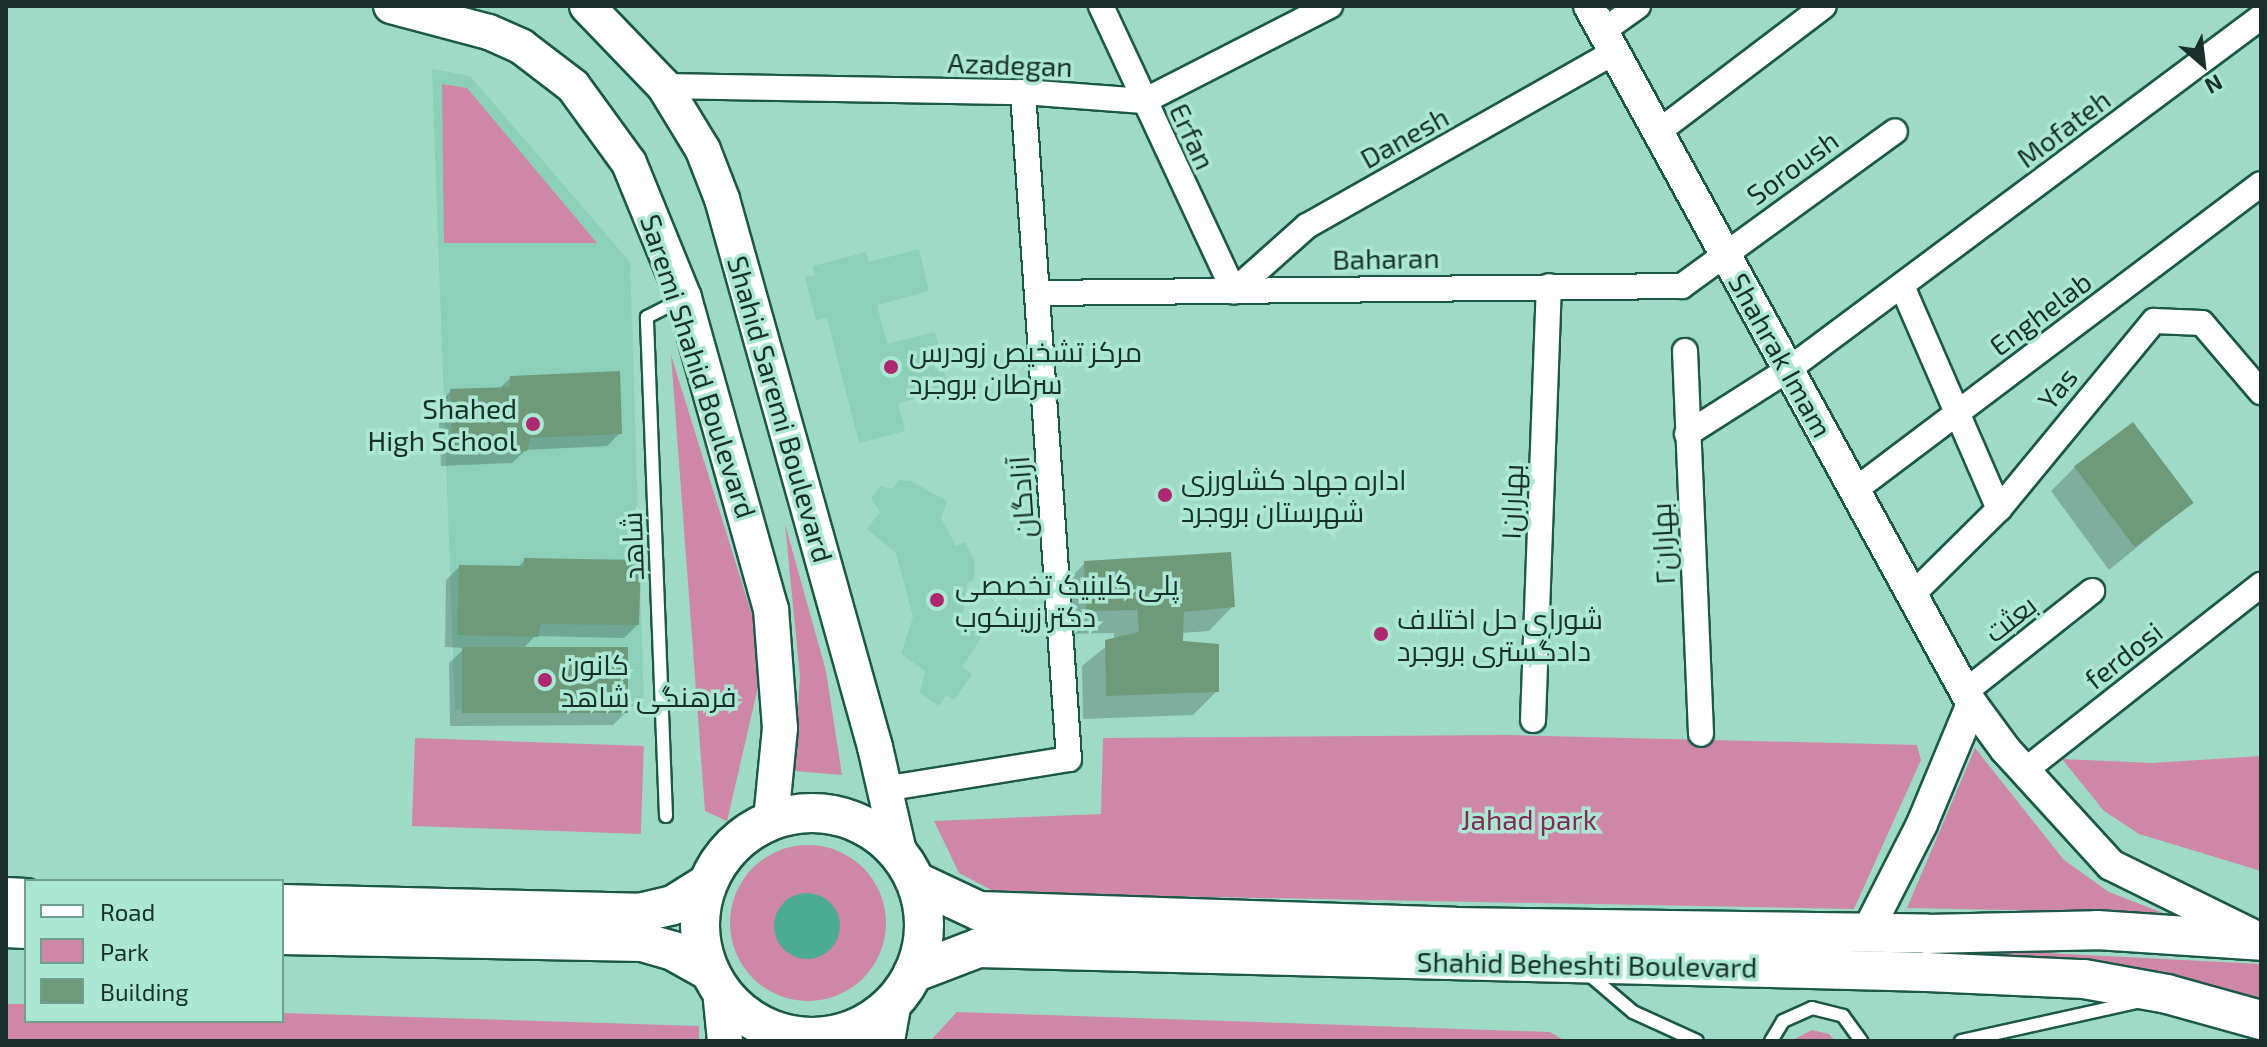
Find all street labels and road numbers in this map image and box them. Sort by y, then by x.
street label: Azadegan [947,45,1073,83]
street label: Mofateh [2010,82,2116,174]
street label: Erfan [1163,98,1223,174]
street label: Danesh [1354,99,1454,175]
street label: Soroush [1740,123,1844,211]
street label: Saremi Shahid Boulevard [634,210,764,522]
street label: Baharan [1332,240,1440,276]
street label: Shahid Saremi Boulevard [721,252,841,566]
street label: Enghelab [1983,264,2097,362]
street label: Shahrak Imam [1722,267,1840,443]
street label: Yas [2030,360,2084,416]
street label: آزادگان [1001,455,1041,539]
street label: بهاران۱ [1493,463,1529,541]
street label: بهاران۲ [1643,502,1681,586]
street label: شاهد [614,511,650,581]
street label: بعثت [1977,587,2043,649]
street label: ferdosi [2077,614,2169,696]
street label: Shahid Beheshti Boulevard [1417,944,1757,984]

